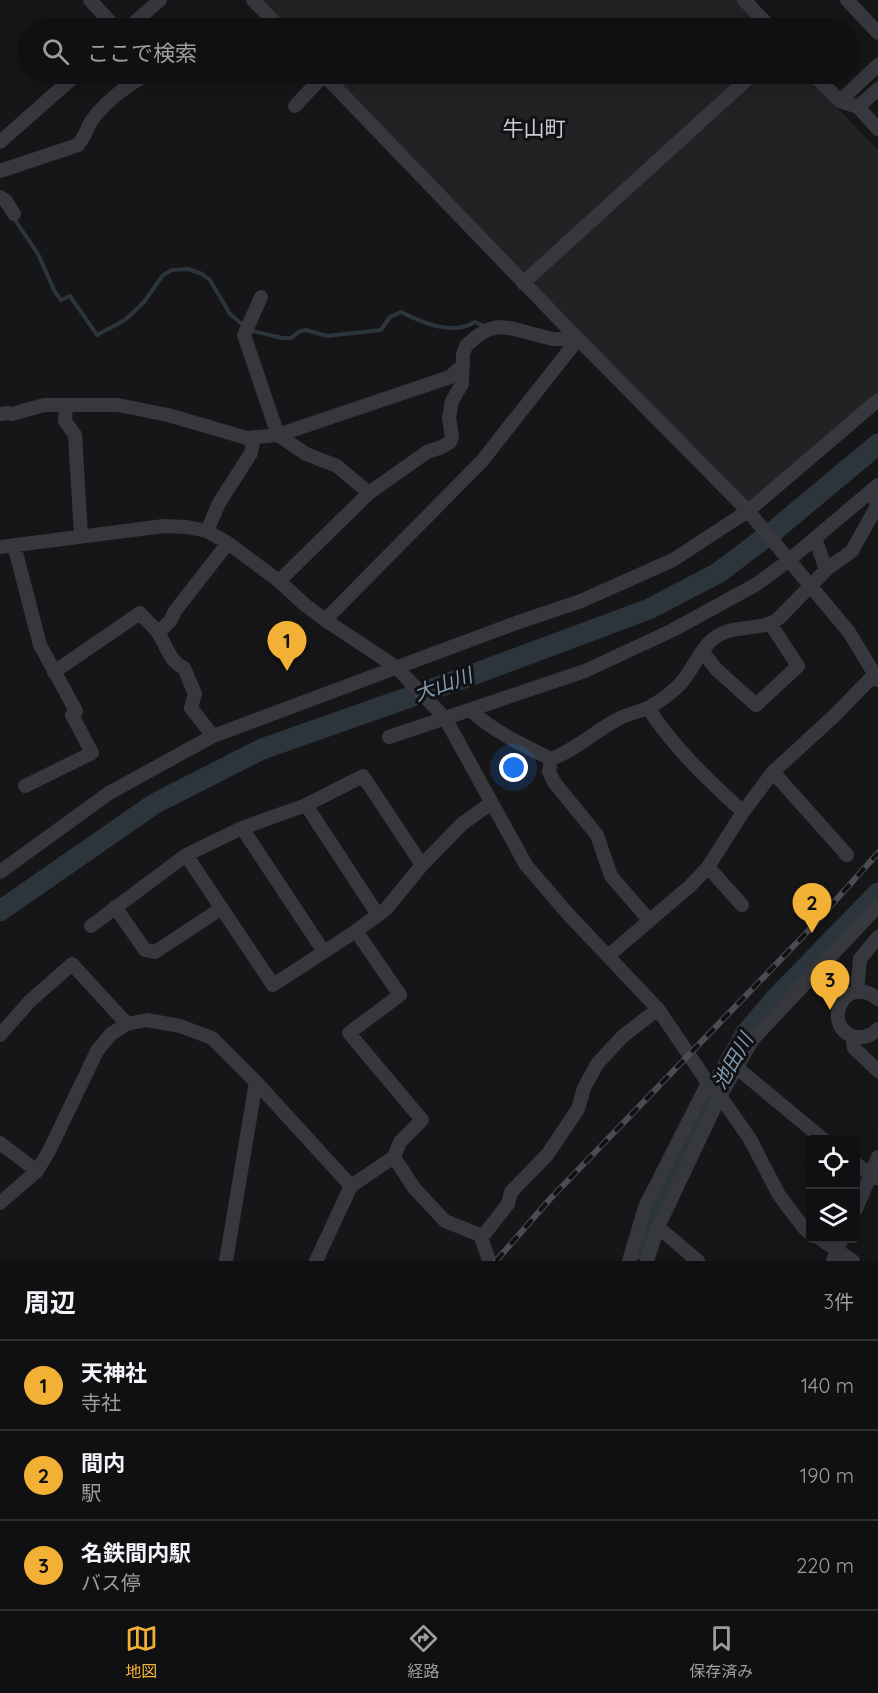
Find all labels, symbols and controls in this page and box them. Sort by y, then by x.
search box [18,18,860,84]
icon: search [39,35,72,68]
text: ここで検索 [87,39,197,67]
district label: 牛山町 [503,115,566,141]
pin: 1 [268,622,306,671]
water label: 大山川 [411,661,477,706]
your location [499,753,528,782]
pin: 2 [792,884,832,933]
pin: 3 [810,960,850,1010]
water label: 池田川 [706,1027,759,1093]
map controls [806,1135,860,1243]
button: locate [806,1135,860,1189]
button: layers [806,1189,860,1243]
text: 周辺 [24,1286,76,1319]
text: 3件 [824,1289,854,1314]
text: 天神社 [81,1359,147,1387]
text: 1 [40,1373,47,1398]
text: 140 m [801,1373,854,1398]
text: 寺社 [81,1390,121,1415]
text: 間内 [81,1449,125,1477]
text: 2 [38,1463,49,1488]
text: 190 m [800,1463,854,1488]
text: 駅 [81,1480,101,1505]
text: 名鉄間内駅 [81,1539,191,1567]
text: 3 [38,1553,49,1578]
text: 220 m [796,1553,854,1578]
text: バス停 [81,1570,141,1595]
tab: 地図 [125,1622,158,1682]
tab: 経路 [407,1622,440,1682]
tab: 保存済み [689,1622,753,1682]

